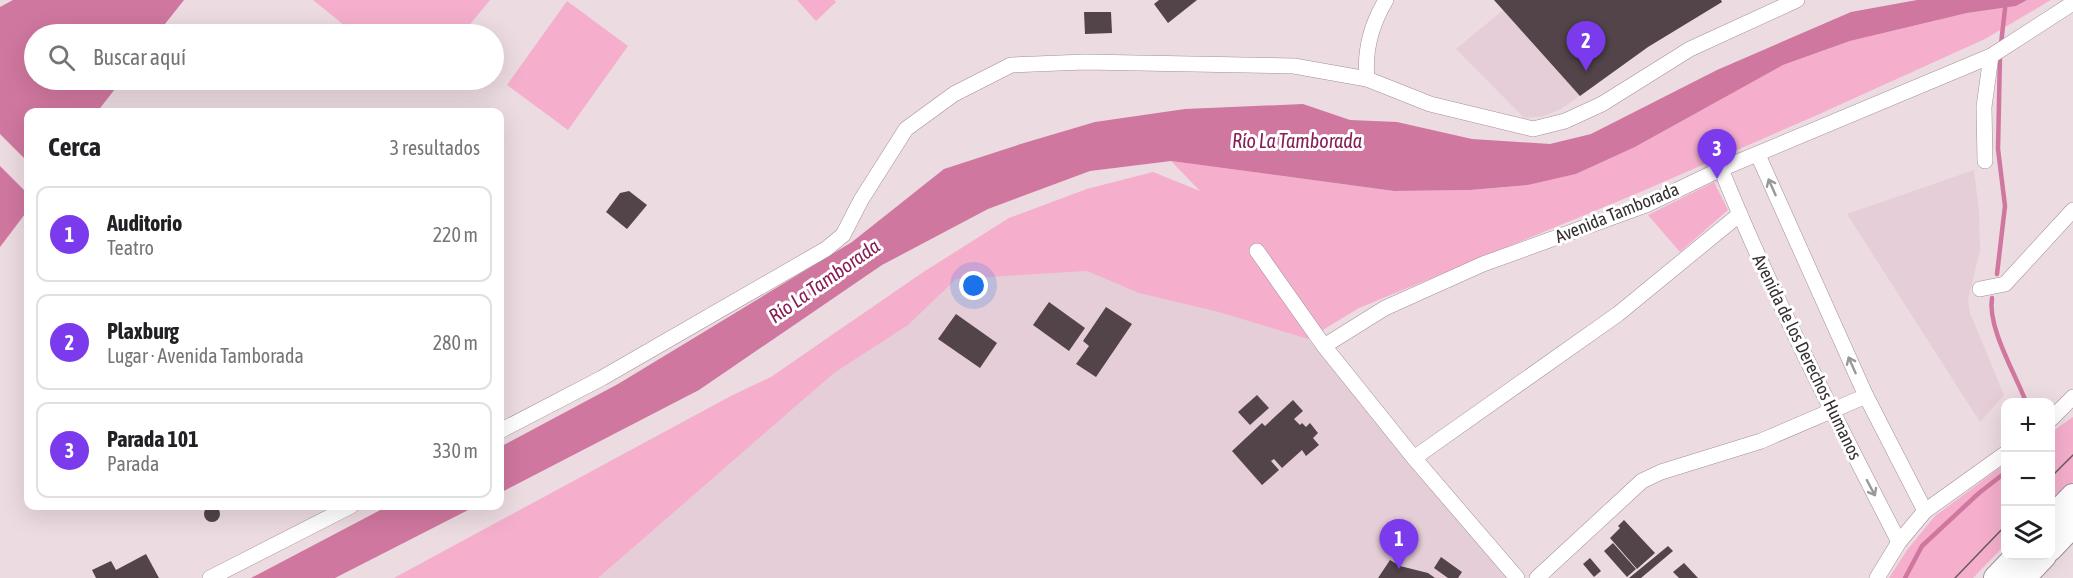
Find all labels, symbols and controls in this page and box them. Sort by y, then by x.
pin: 2 [1566,22,1606,71]
search box [24,24,504,90]
icon: search [45,41,78,74]
text: Buscar aquí [93,44,186,70]
water label: Río La Tamborada [1232,129,1362,152]
pin: 3 [1698,130,1736,179]
text: Cerca [48,132,101,162]
text: 3 resultados [390,136,480,159]
street label: Avenida Tamborada [1552,178,1682,247]
one-way arrow [1766,179,1777,197]
text: Auditorio [107,210,182,236]
text: 1 [65,223,74,246]
text: 220 m [433,223,478,246]
water label: Río La Tamborada [764,234,884,327]
text: Teatro [107,236,154,259]
street label: Avenida de los Derechos Humanos [1749,251,1866,463]
your location [959,271,988,300]
text: Plaxburg [107,318,179,344]
text: 2 [65,331,74,354]
text: 280 m [433,331,478,354]
text: Lugar · Avenida Tamborada [107,344,304,367]
one-way arrow [1846,357,1858,375]
map controls [2001,398,2055,560]
button: + [2001,398,2055,452]
text: Parada 101 [107,426,199,452]
text: 3 [65,439,74,462]
text: 330 m [433,439,478,462]
text: Parada [107,452,159,475]
button: − [2001,452,2055,506]
one-way arrow [1865,479,1877,496]
button: layers [2001,506,2055,560]
pin: 1 [1380,520,1418,569]

